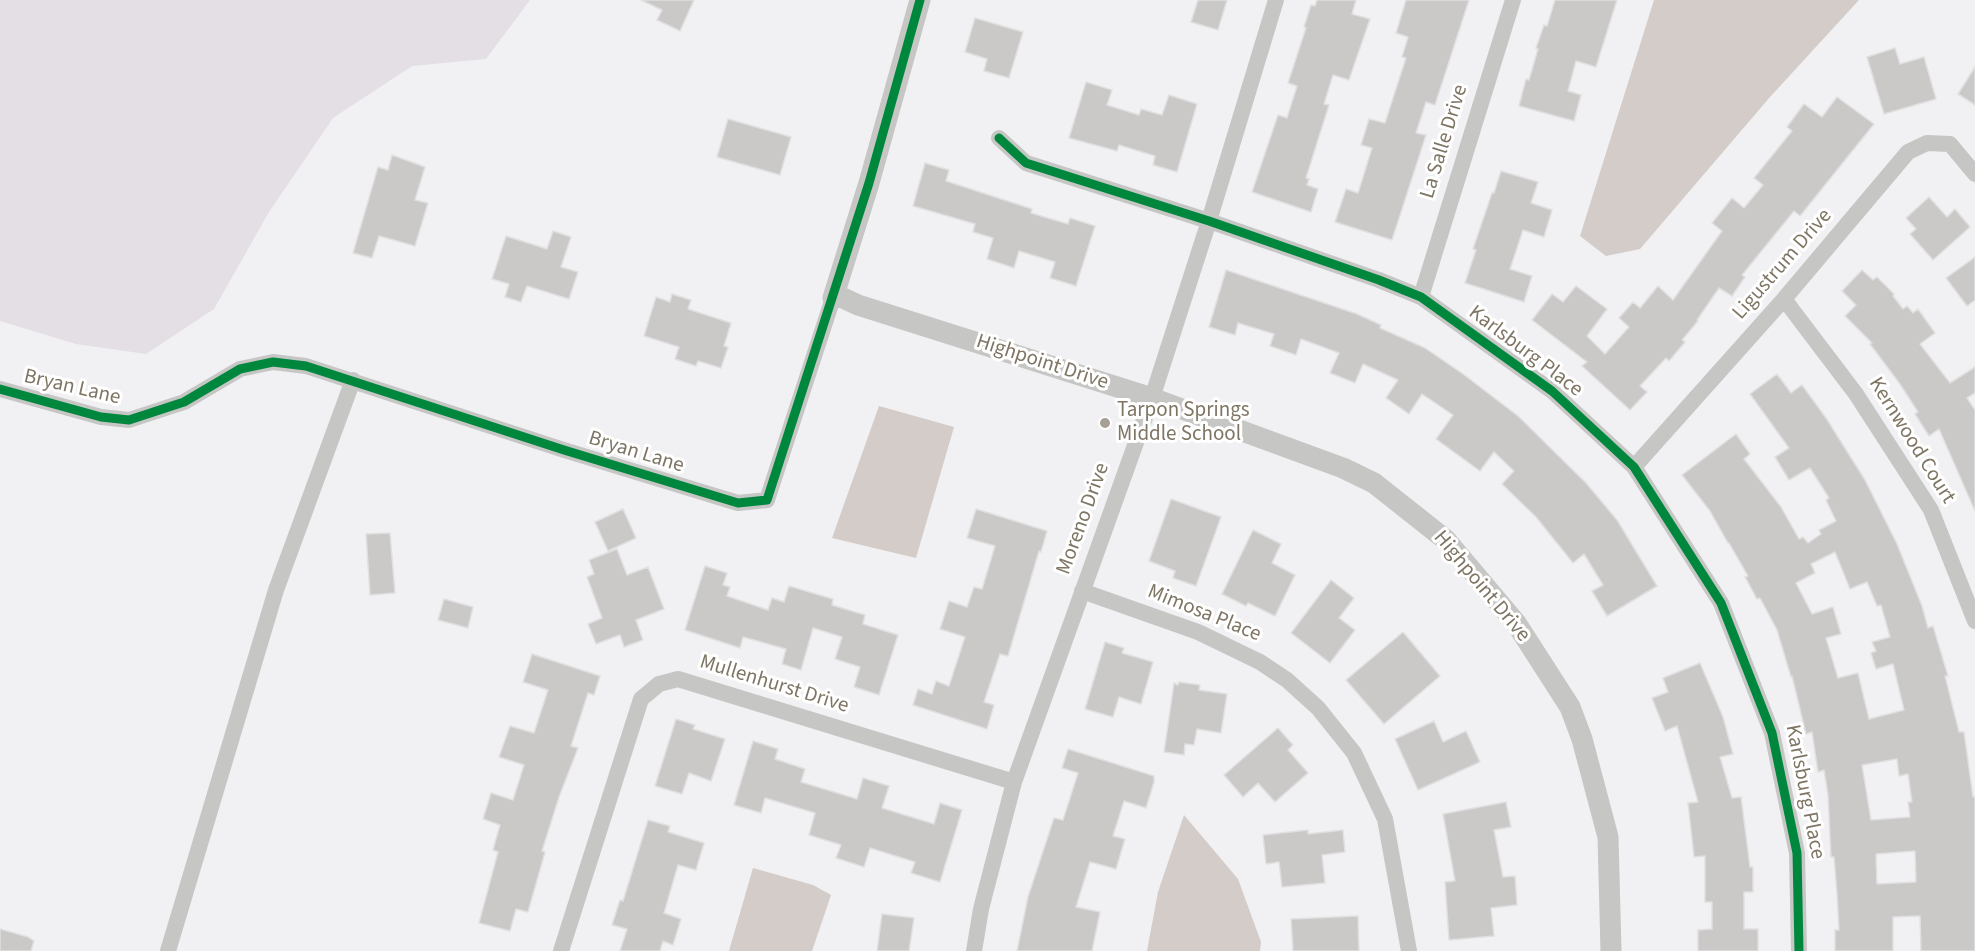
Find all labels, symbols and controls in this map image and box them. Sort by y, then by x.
street label: La Salle Drive [1416,82,1474,202]
street label: Ligustrum Drive [1728,204,1838,326]
street label: Karlsburg Place [1463,301,1587,403]
street label: Highpoint Drive [973,330,1111,396]
street label: Bryan Lane [21,365,123,411]
street label: Kernwood Court [1862,373,1960,509]
place label: Tarpon Springs Middle School [1117,398,1250,448]
marker: Tarpon Springs Middle School [1098,416,1112,430]
street label: Bryan Lane [585,427,687,479]
street label: Moreno Drive [1052,460,1116,578]
street label: Highpoint Drive [1427,526,1535,648]
street label: Mimosa Place [1144,580,1264,648]
street label: Mullenhurst Drive [696,650,852,720]
street label: Karlsburg Place [1779,723,1829,861]

